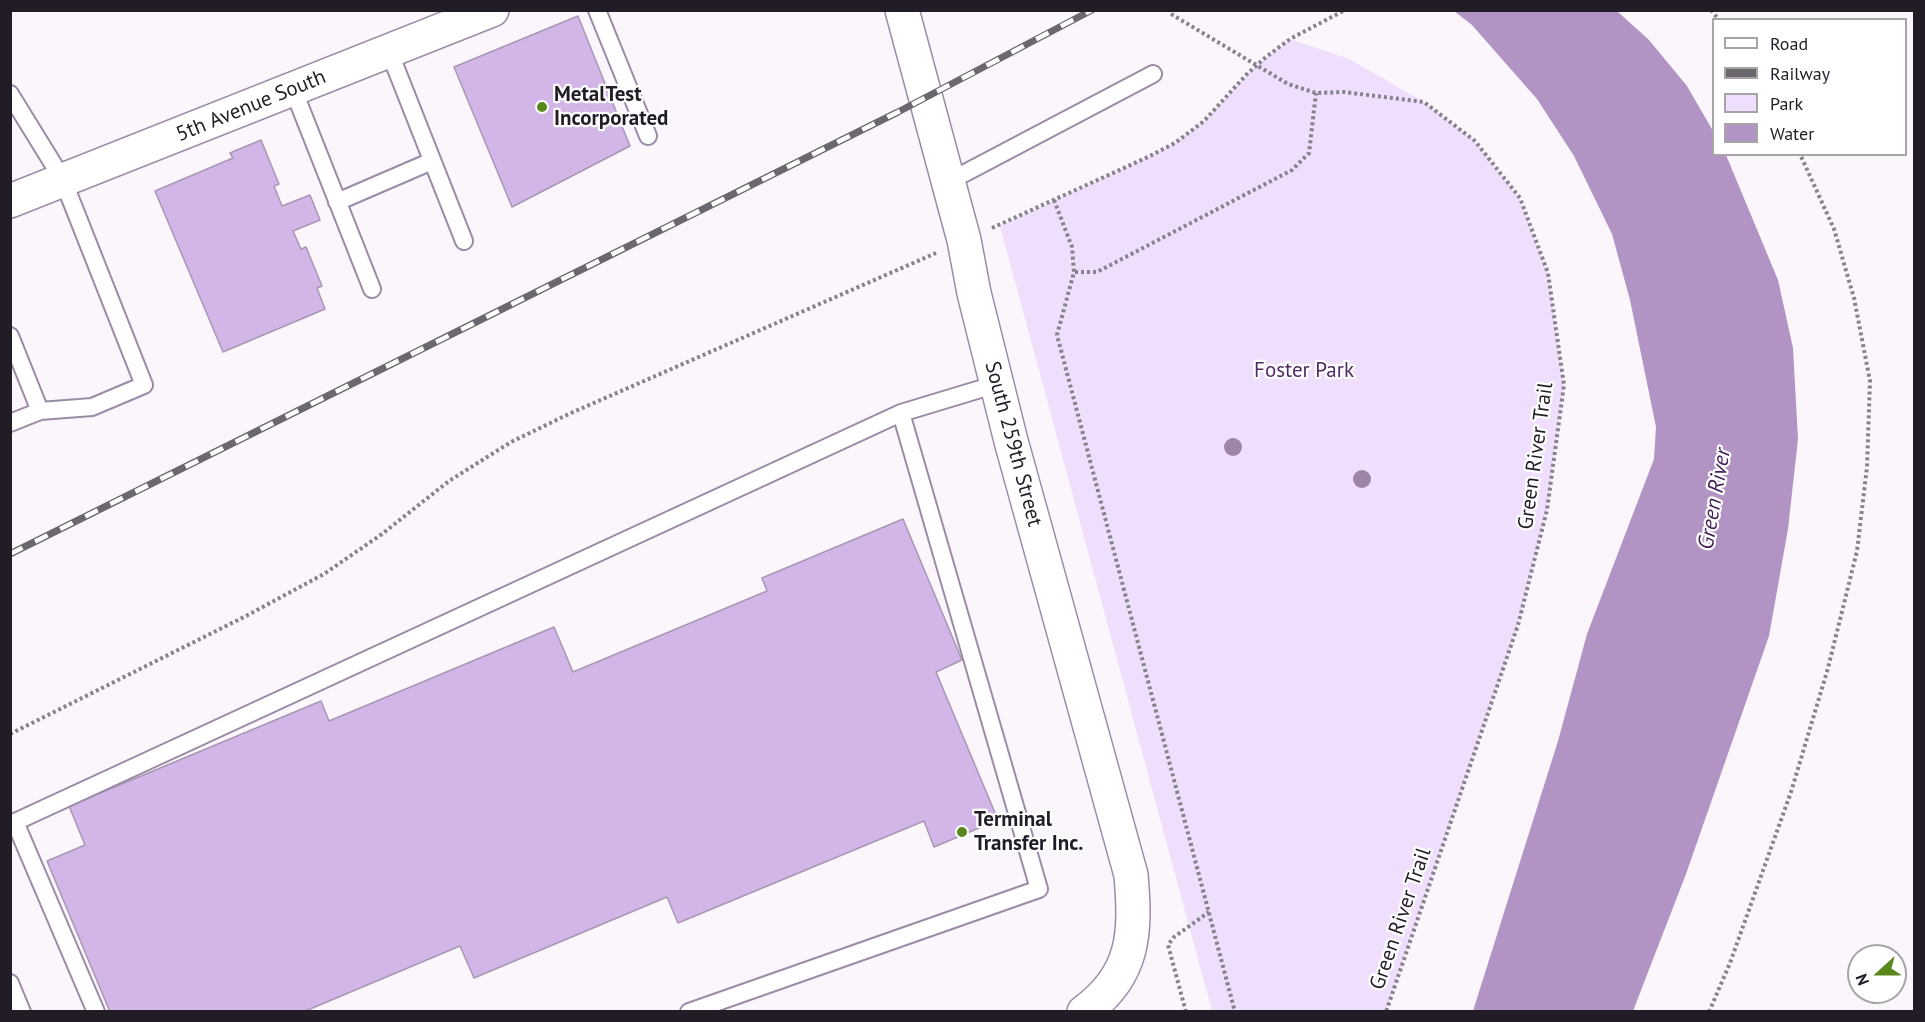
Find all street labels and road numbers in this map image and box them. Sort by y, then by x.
street label: 5th Avenue South [172,65,330,147]
street label: South 259th Street [979,359,1047,529]
street label: Green River Trail [1513,381,1559,531]
street label: Green River Trail [1365,845,1437,993]

